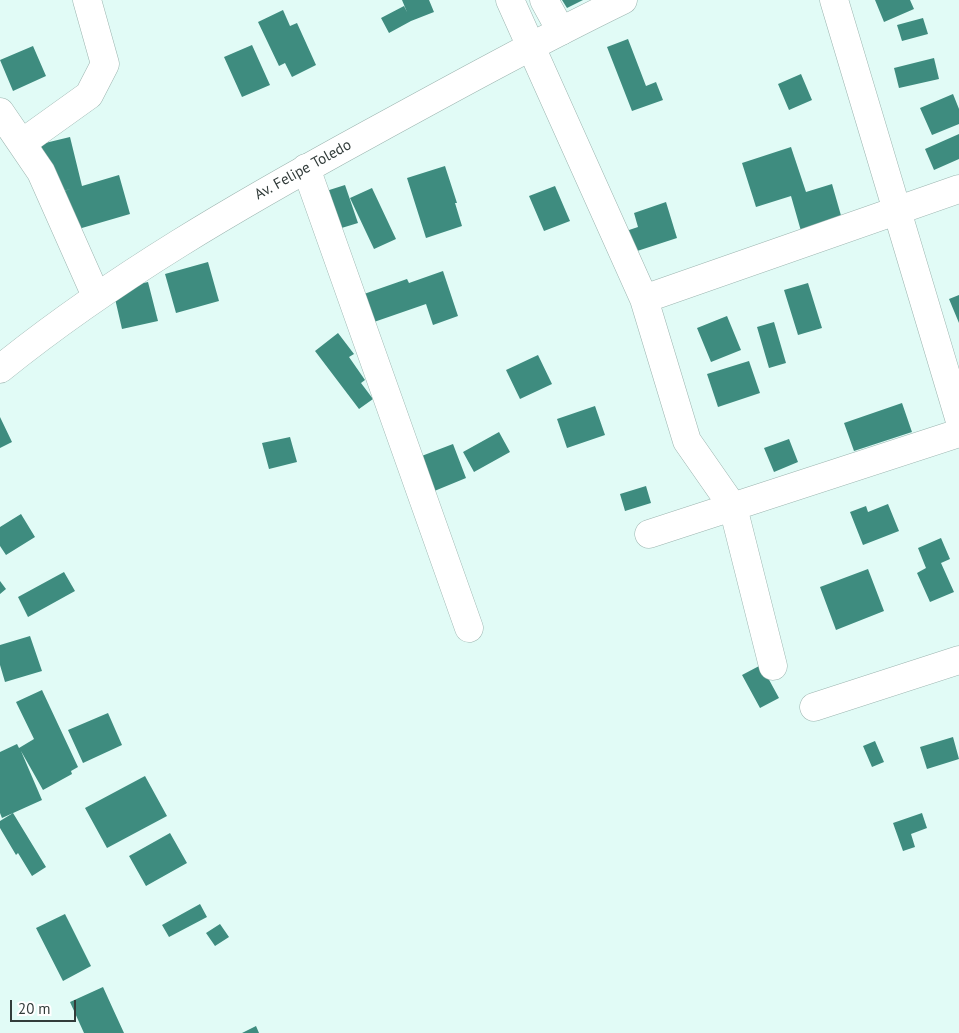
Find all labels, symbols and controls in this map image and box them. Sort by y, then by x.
street label: Av. Felipe Toledo [252,136,354,204]
scale bar [12,990,79,1022]
text: 20 m [18,999,51,1018]

